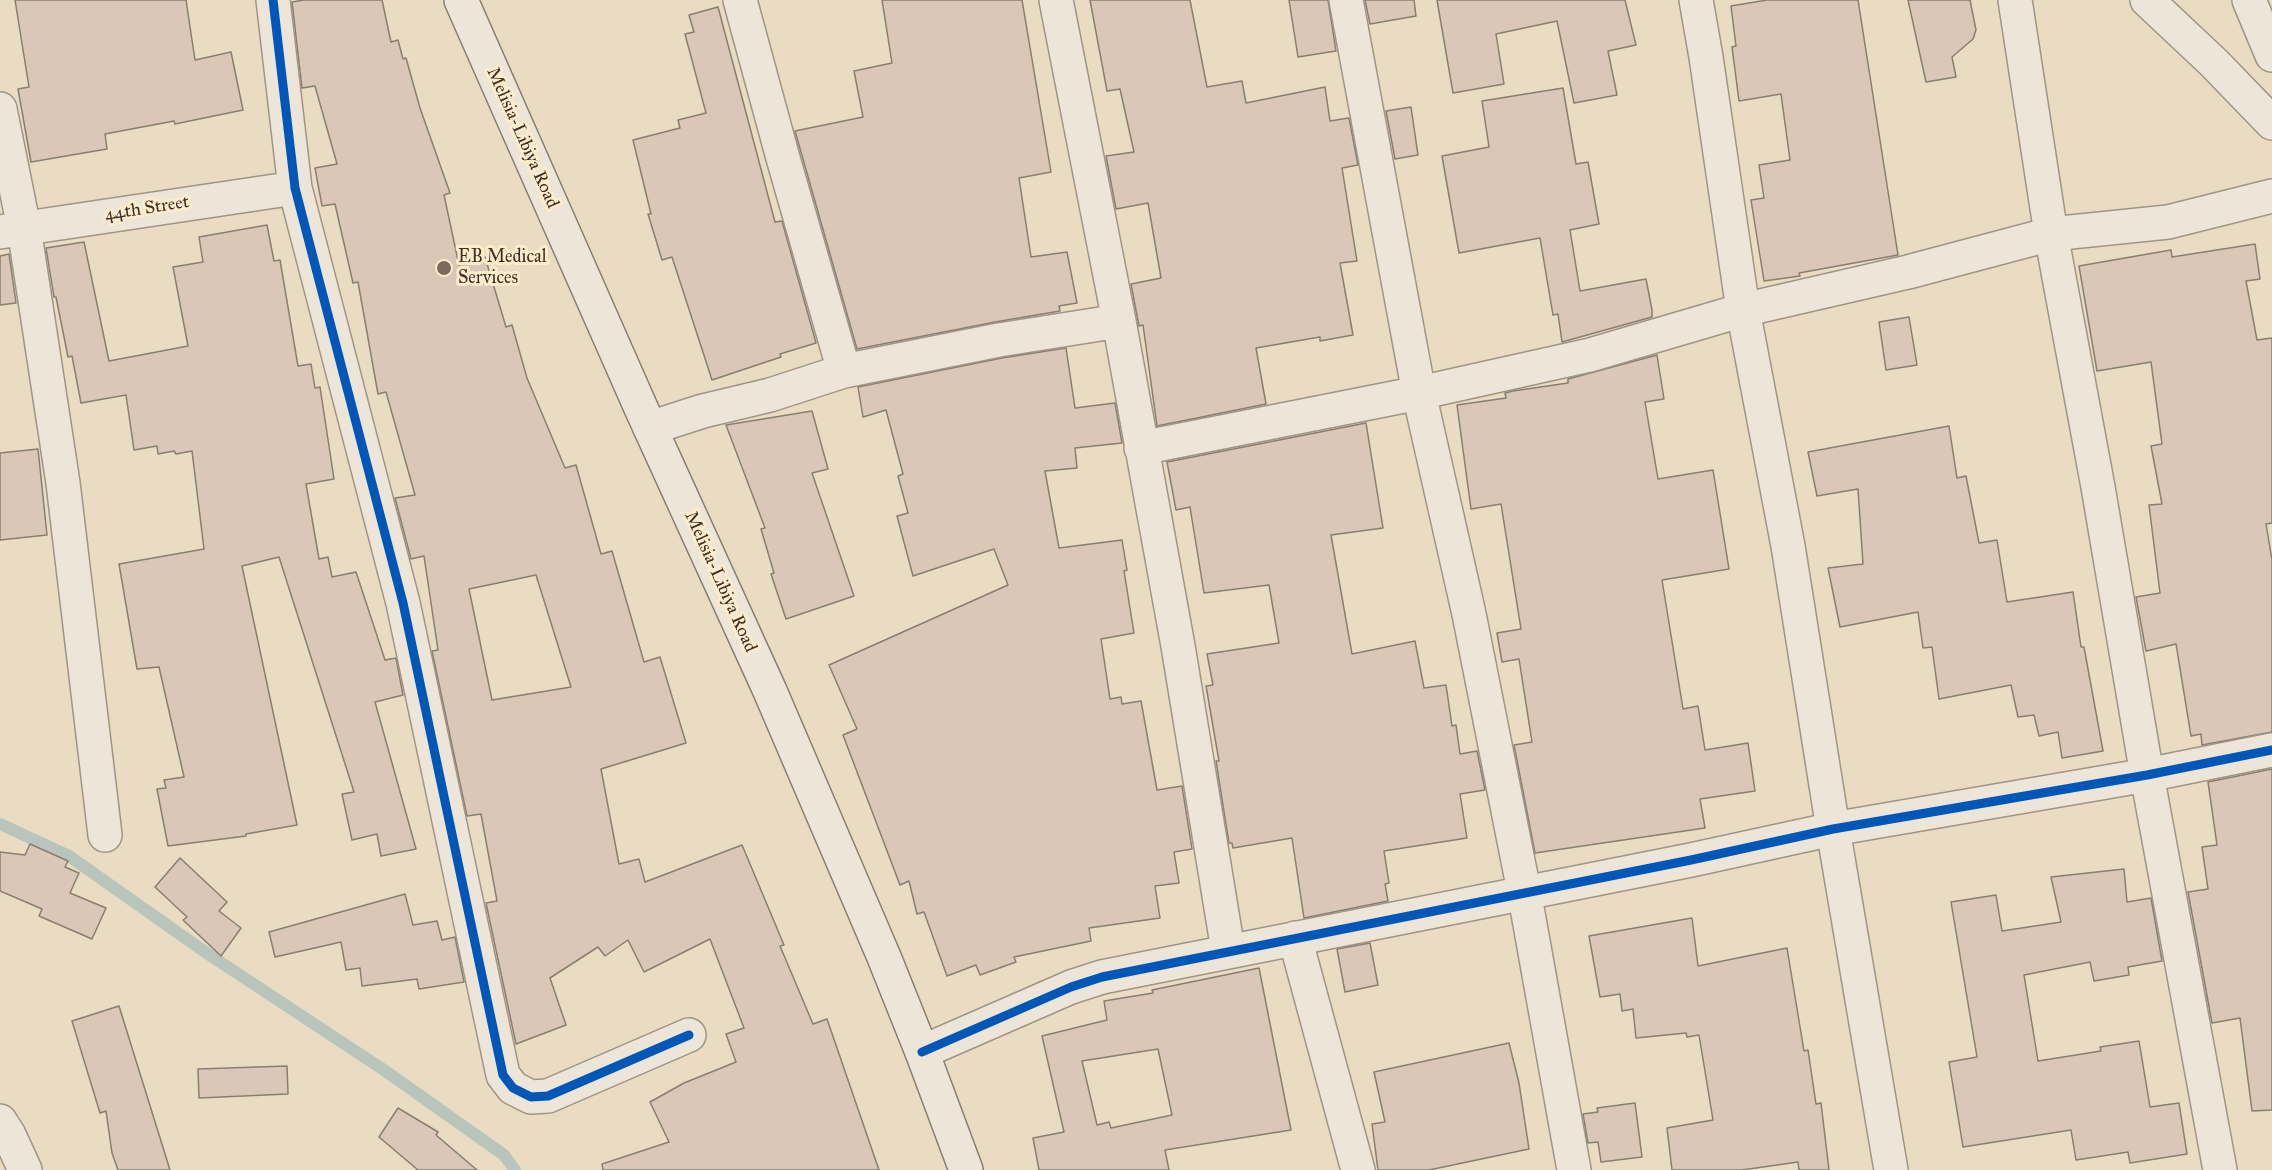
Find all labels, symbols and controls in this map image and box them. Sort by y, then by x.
street label: Melisia-Libiya Road [481,64,563,212]
street label: 44th Street [103,192,191,226]
place label: EB Medical Services [458,247,547,290]
marker: EB Medical Services [435,259,453,277]
street label: Melisia-Libiya Road [679,508,761,656]

